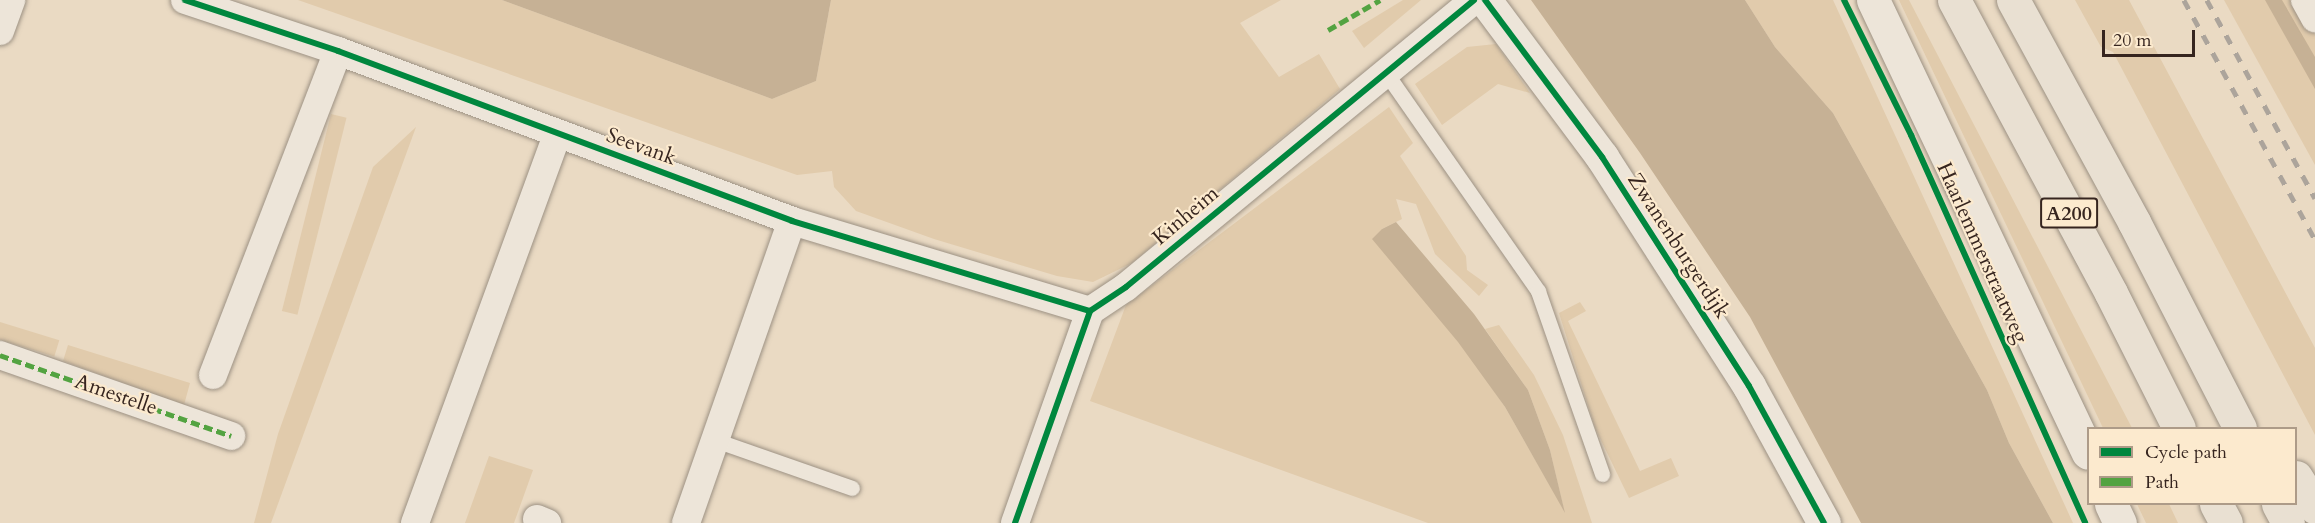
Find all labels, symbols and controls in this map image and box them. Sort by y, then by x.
scale bar [2105,18,2198,56]
text: 20 m [2113,28,2152,53]
street label: Seevank [603,123,679,171]
street label: Haarlemmerstraatweg [1931,159,2033,347]
street label: Zwanenburgerdijk [1622,169,1734,323]
street label: Kinheim [1148,181,1224,251]
road number: A200 [2039,196,2099,230]
street label: Amestelle [71,369,161,421]
legend [2087,427,2297,505]
text: Cycle path [2145,440,2227,465]
text: Path [2145,470,2179,495]

